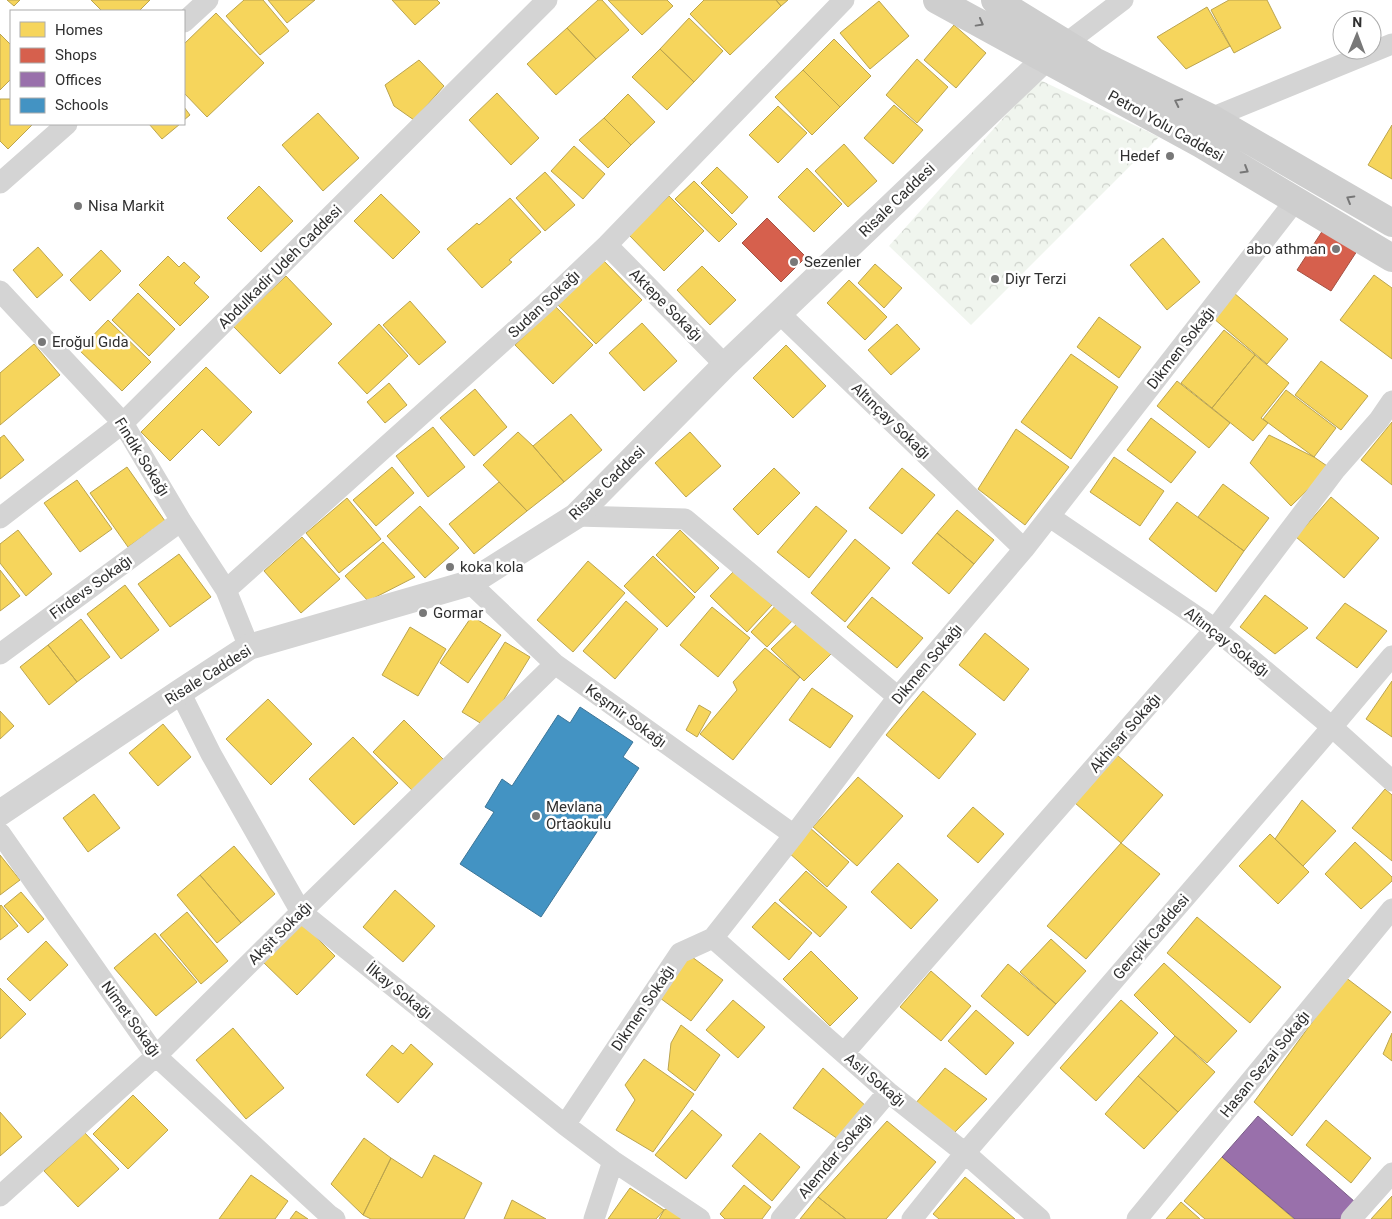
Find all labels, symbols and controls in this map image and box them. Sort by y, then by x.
legend [10,10,185,125]
north arrow [1332,10,1382,60]
text: N [1352,14,1362,30]
one-way arrow [975,17,984,27]
text: Homes [55,21,103,39]
text: Shops [55,46,97,64]
text: Offices [55,71,102,89]
street label: Petrol Yolu Caddesi [1105,87,1227,165]
text: Schools [55,96,109,114]
one-way arrow [1174,98,1183,108]
place label: Hedef [1120,147,1161,165]
marker: Hedef [1164,150,1176,162]
street label: Risale Caddesi [855,159,939,241]
one-way arrow [1239,164,1248,174]
one-way arrow [1346,195,1355,205]
place label: Nisa Markit [88,197,165,215]
marker: Nisa Markit [72,200,84,212]
street label: Abdulkadir Udeh Caddesi [214,201,346,333]
place label: abo athman [1246,240,1326,258]
marker: abo athman [1330,243,1342,255]
place label: Sezenler [804,253,861,271]
marker: Sezenler [788,256,800,268]
street label: Aktepe Sokağı [626,265,706,345]
street label: Sudan Sokağı [505,266,583,342]
place label: Diyr Terzi [1005,270,1066,288]
marker: Diyr Terzi [989,273,1001,285]
street label: Dikmen Sokağı [1143,303,1219,393]
place label: Eroğul Gıda [52,333,129,351]
marker: Eroğul Gıda [36,336,48,348]
street label: Altınçay Sokağı [848,379,934,463]
street label: Fındık Sokağı [111,414,173,500]
street label: Risale Caddesi [565,442,649,524]
street label: Firdevs Sokağı [46,551,136,623]
place label: koka kola [460,558,524,576]
marker: koka kola [444,561,456,573]
street label: Altınçay Sokağı [1181,603,1273,681]
place label: Gormar [433,604,483,622]
marker: Gormar [417,607,429,619]
street label: Dikmen Sokağı [888,620,966,708]
street label: Risale Caddesi [162,641,254,709]
street label: Keşmir Sokağı [582,681,670,751]
street label: Akhisar Sokağı [1086,690,1164,776]
place label: Mevlana Ortaokulu [546,798,611,833]
marker: Mevlana Ortaokulu [530,810,542,822]
street label: Gençlik Caddesi [1109,891,1193,983]
street label: Akşit Sokağı [244,897,316,969]
street label: İlkay Sokağı [362,959,436,1023]
street label: Dikmen Sokağı [608,962,678,1054]
street label: Nimet Sokağı [97,978,165,1060]
street label: Hasan Sezai Sokağı [1216,1007,1314,1121]
street label: Asil Sokağı [841,1049,909,1111]
street label: Alemdar Sokağı [794,1110,876,1202]

